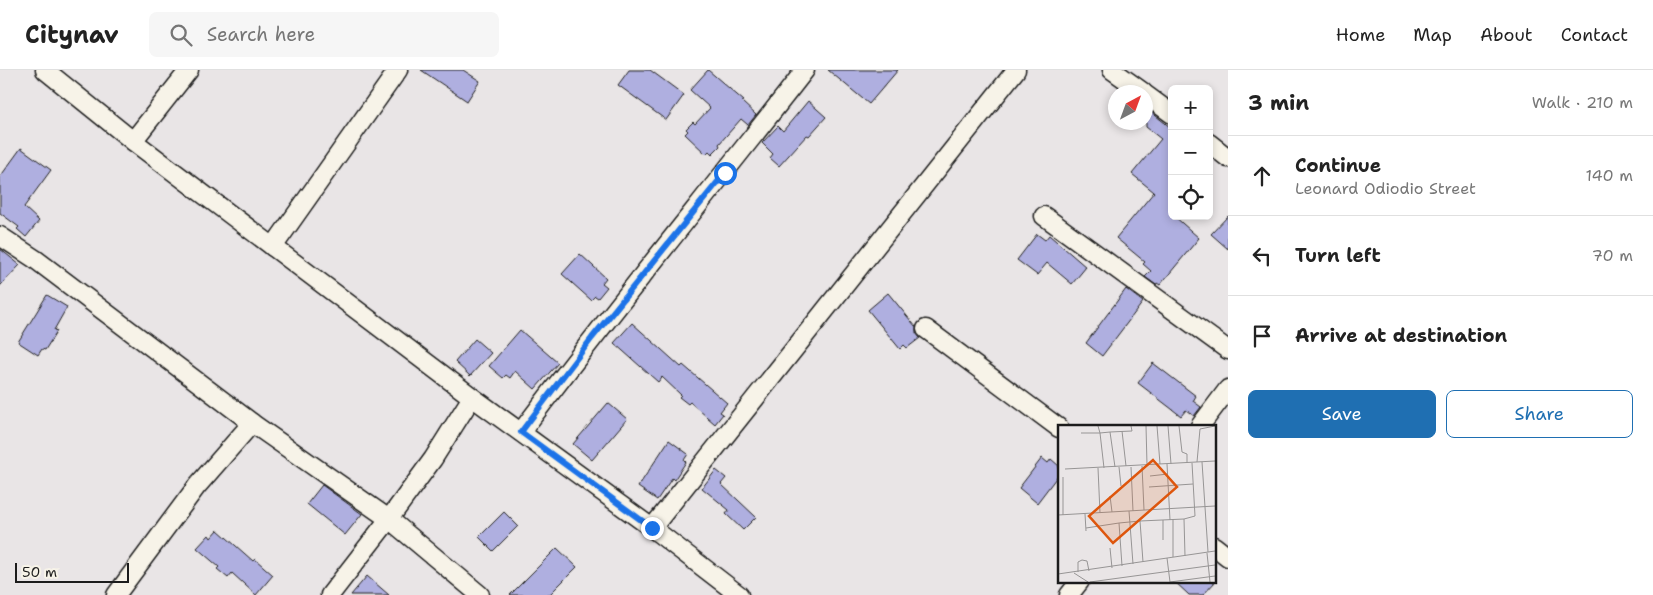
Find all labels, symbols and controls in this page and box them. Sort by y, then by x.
search box [149,12,499,57]
text: Citynav [25,19,119,51]
icon: search [167,21,195,49]
text: Search here [207,22,315,47]
text: Home [1336,23,1385,47]
text: Map [1413,23,1452,47]
text: About [1480,23,1533,47]
text: Contact [1561,23,1628,47]
north arrow [1108,85,1153,130]
map controls [1168,85,1213,220]
button: + [1168,85,1213,130]
text: 3 min [1248,89,1309,117]
text: Walk · 210 m [1532,92,1633,113]
button: − [1168,130,1213,175]
text: Continue [1295,153,1381,178]
route start [714,162,737,185]
icon: ahead [1248,162,1276,190]
text: 140 m [1586,165,1633,186]
button: locate [1168,175,1213,220]
text: Leonard Odiodio Street [1295,178,1476,199]
icon: left [1248,242,1276,270]
text: Turn left [1295,243,1381,268]
text: 70 m [1592,245,1633,266]
icon: arrive [1248,322,1276,350]
text: Arrive at destination [1295,323,1507,348]
button: Save [1248,390,1436,438]
button: Share [1446,390,1633,438]
inset map [1058,425,1216,582]
route end [641,517,664,540]
scale bar [15,560,129,583]
text: 50 m [22,563,57,581]

